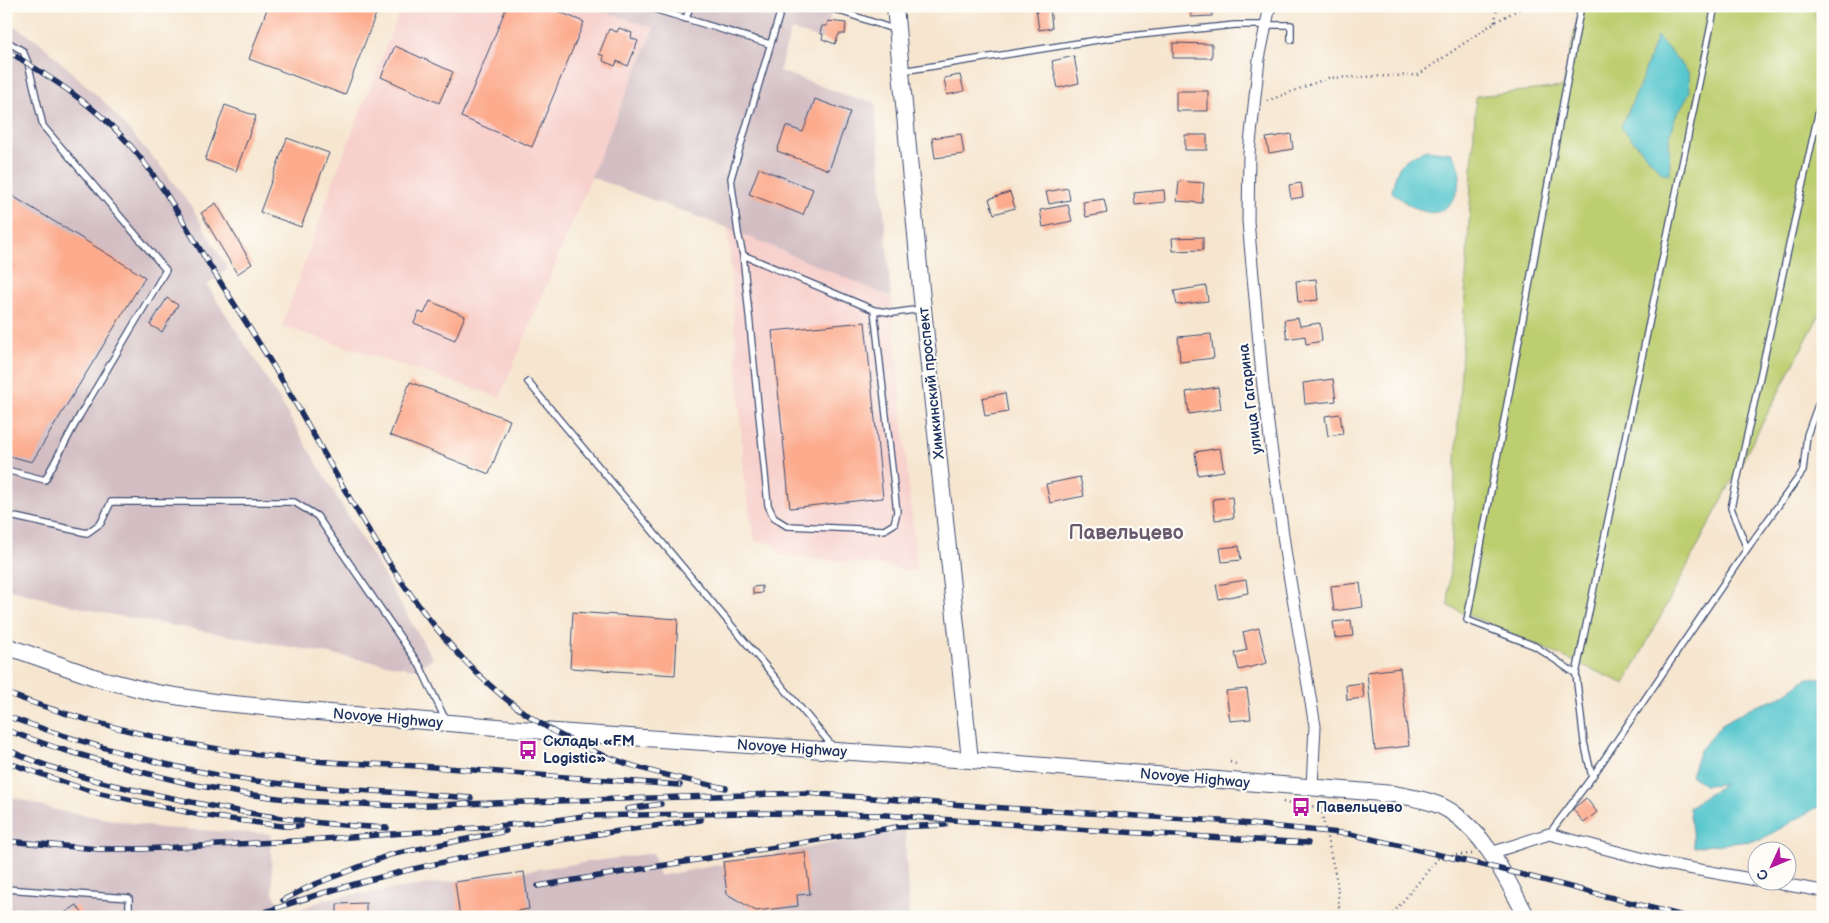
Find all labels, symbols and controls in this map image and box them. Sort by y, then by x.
street label: Химкинский проспект [914,306,949,460]
street label: улица Гагарина [1234,342,1267,455]
district label: Павельцево [1068,521,1184,545]
street label: Novoye Highway [332,704,444,733]
place label: Склады «FM Logistic» [543,732,635,768]
street label: Novoye Highway [736,735,848,762]
bus stop icon: Склады «FM Logistic» [517,739,539,761]
street label: Novoye Highway [1139,764,1251,793]
bus stop icon: Павельцево [1290,796,1312,818]
place label: Павельцево [1316,798,1402,817]
north arrow [1746,840,1796,890]
text: С [1753,865,1773,884]

